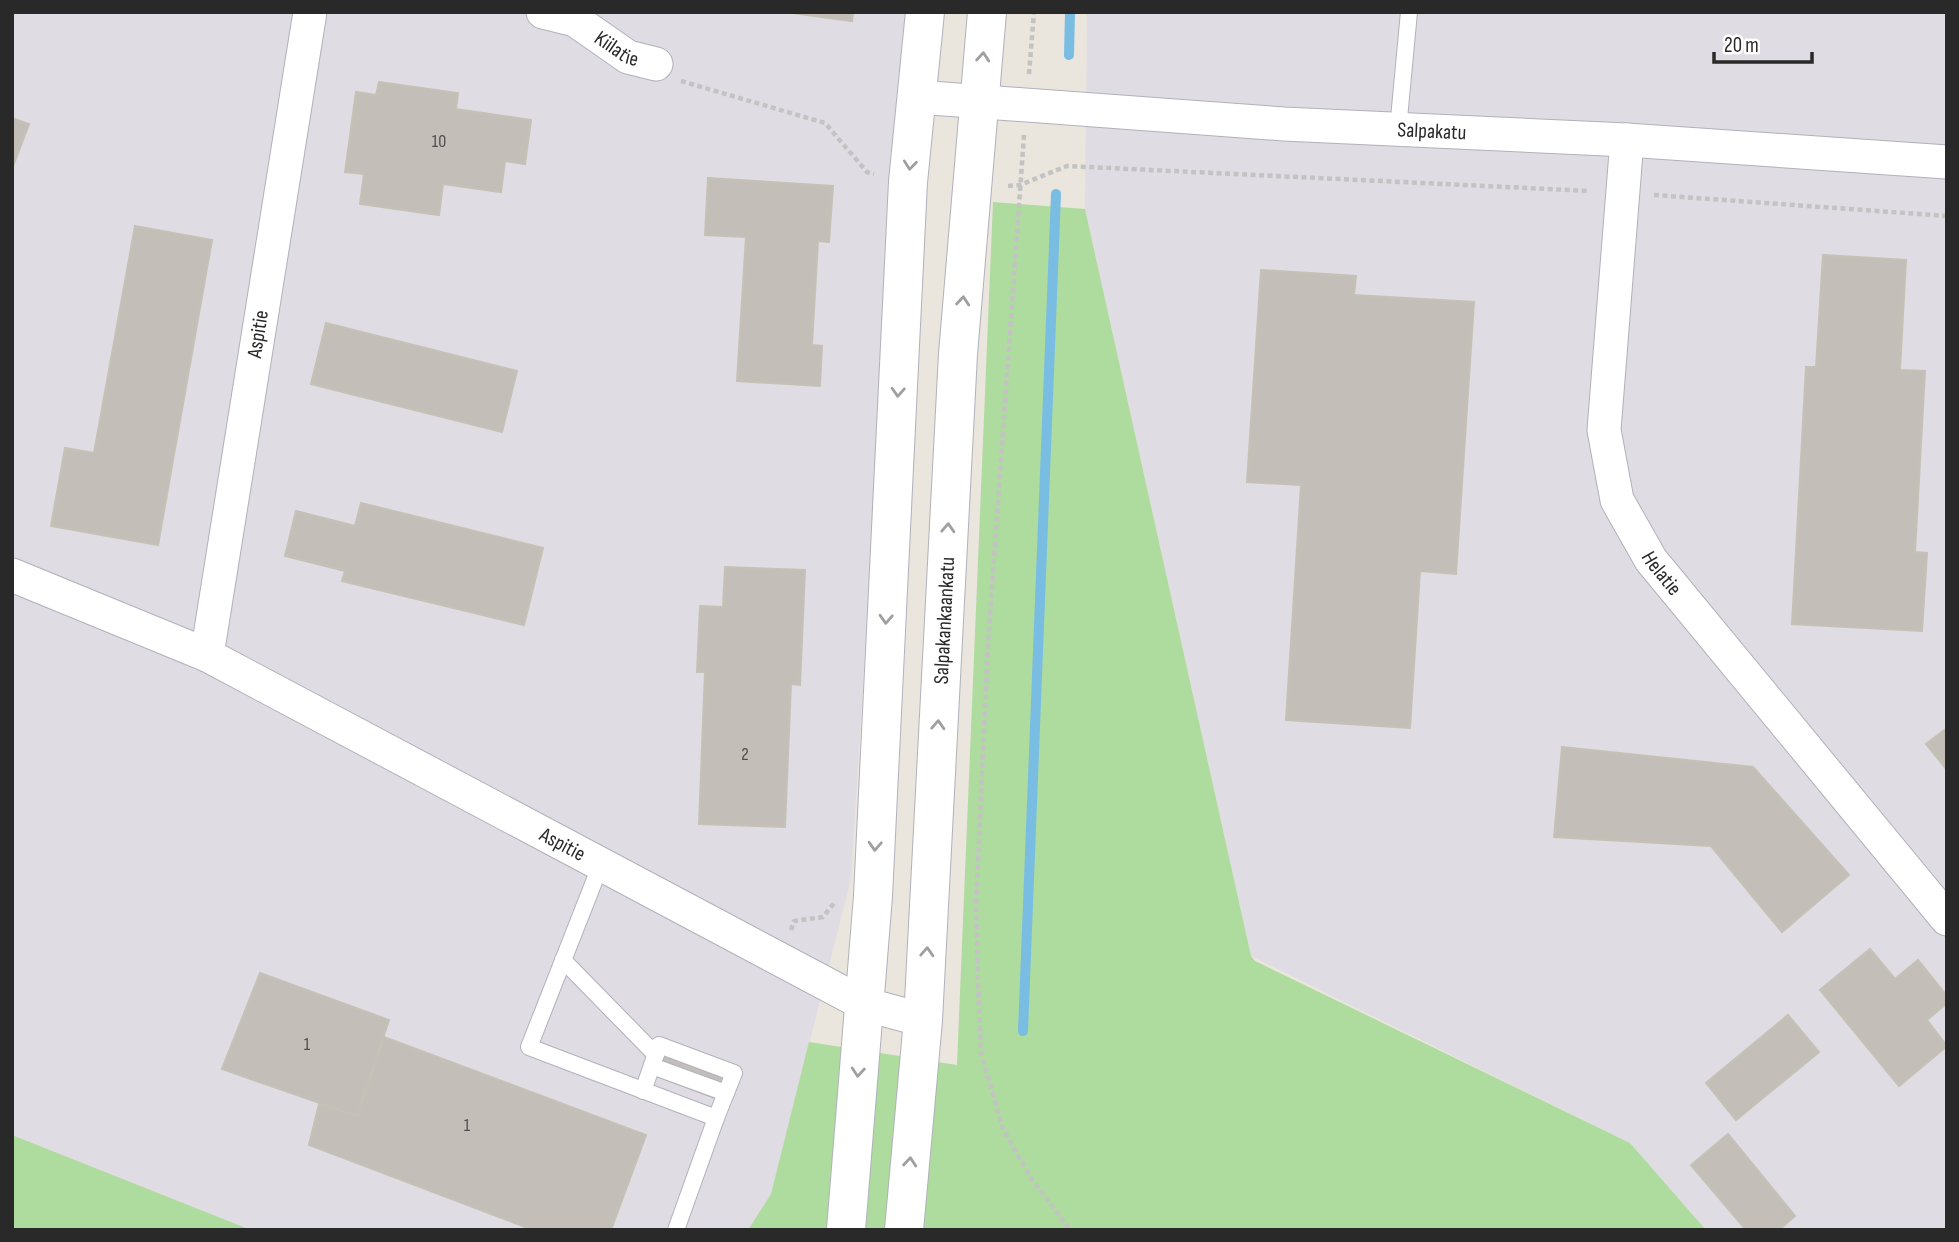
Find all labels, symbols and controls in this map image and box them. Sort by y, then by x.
scale bar [1714,21,1812,65]
street label: Kiilatie [590,25,641,72]
text: 20 m [1724,33,1759,58]
one-way arrow [975,51,990,62]
street label: Salpakatu [1397,117,1467,145]
house number: 10 [432,131,446,152]
one-way arrow [903,160,918,171]
one-way arrow [955,295,970,306]
street label: Aspitie [242,308,274,361]
one-way arrow [890,387,905,398]
one-way arrow [941,522,956,533]
street label: Helatie [1636,547,1687,600]
street label: Salpakankaankatu [928,556,960,685]
one-way arrow [879,614,894,625]
one-way arrow [930,719,945,730]
house number: 2 [741,744,749,765]
street label: Aspitie [535,821,590,866]
one-way arrow [868,841,883,852]
one-way arrow [919,946,934,957]
house number: 1 [304,1034,311,1055]
one-way arrow [851,1067,866,1078]
house number: 1 [464,1115,471,1136]
one-way arrow [903,1156,918,1168]

